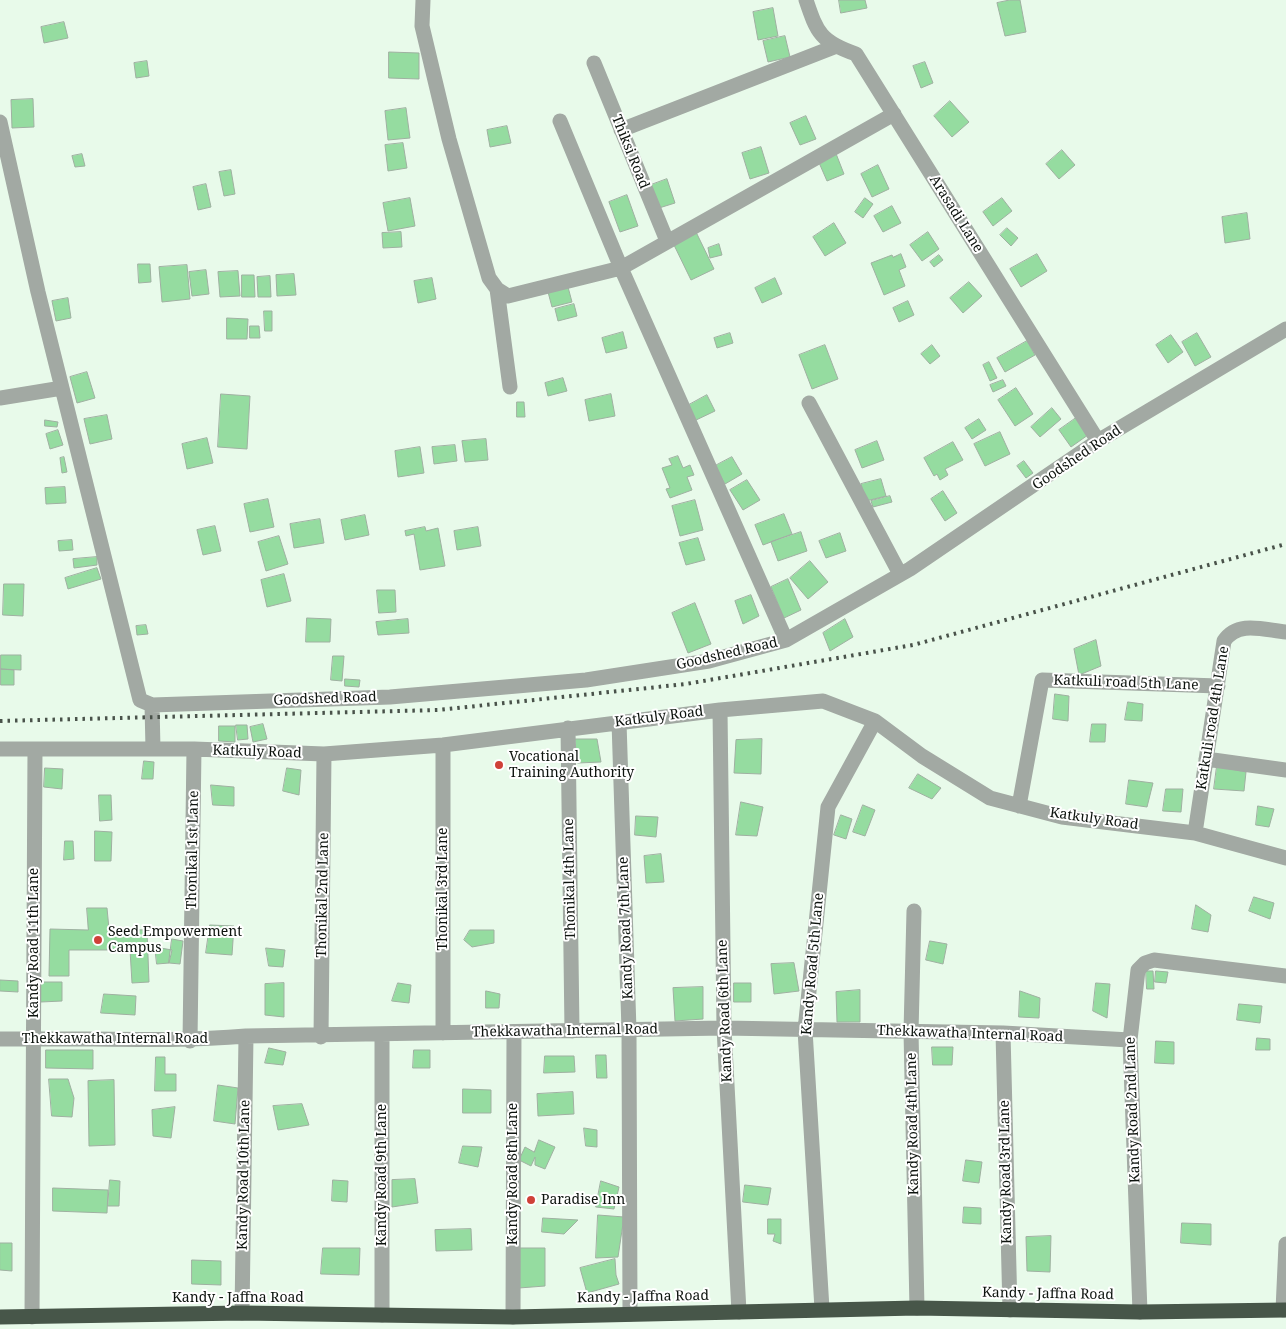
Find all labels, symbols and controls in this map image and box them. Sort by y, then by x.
street label: Thiksi Road [608,113,652,191]
street label: Arasadi Lane [926,172,986,256]
street label: Goodshed Road [1029,422,1125,494]
street label: Goodshed Road [675,634,779,674]
street label: Katkuli road 4th Lane [1193,645,1233,791]
street label: Katkuli road 5th Lane [1053,672,1199,694]
street label: Goodshed Road [273,689,377,709]
street label: Katkuly Road [614,703,704,731]
street label: Katkuly Road [212,742,302,762]
place label: Vocational Training Authority [509,749,634,782]
marker: Vocational Training Authority [493,759,505,771]
street label: Thonikal 1st Lane [184,790,202,910]
street label: Katkuly Road [1049,804,1139,834]
street label: Thonikal 4th Lane [561,818,579,940]
street label: Thonikal 3rd Lane [435,828,451,950]
street label: Thonikal 2nd Lane [314,832,332,958]
street label: Kandy Road 7th Lane [615,856,637,1000]
street label: Kandy Road 11th Lane [26,868,42,1018]
street label: Kandy Road 5th Lane [798,892,828,1036]
place label: Seed Empowerment Campus [108,924,242,956]
marker: Seed Empowerment Campus [92,934,104,946]
street label: Kandy Road 6th Lane [714,939,736,1083]
street label: Thekkawatha Internal Road [472,1021,658,1041]
street label: Thekkawatha Internal Road [877,1022,1063,1046]
street label: Thekkawatha Internal Road [22,1031,208,1047]
street label: Kandy Road 2nd Lane [1122,1037,1144,1183]
street label: Kandy Road 4th Lane [903,1053,923,1195]
street label: Kandy Road 10th Lane [234,1100,254,1250]
street label: Kandy Road 3rd Lane [996,1100,1016,1244]
street label: Kandy Road 8th Lane [505,1103,521,1245]
street label: Kandy Road 9th Lane [374,1104,390,1246]
place label: Paradise Inn [541,1192,625,1208]
marker: Paradise Inn [525,1194,537,1206]
street label: Kandy - Jaffna Road [982,1284,1114,1304]
street label: Kandy - Jaffna Road [577,1287,709,1307]
street label: Kandy - Jaffna Road [172,1290,304,1306]

